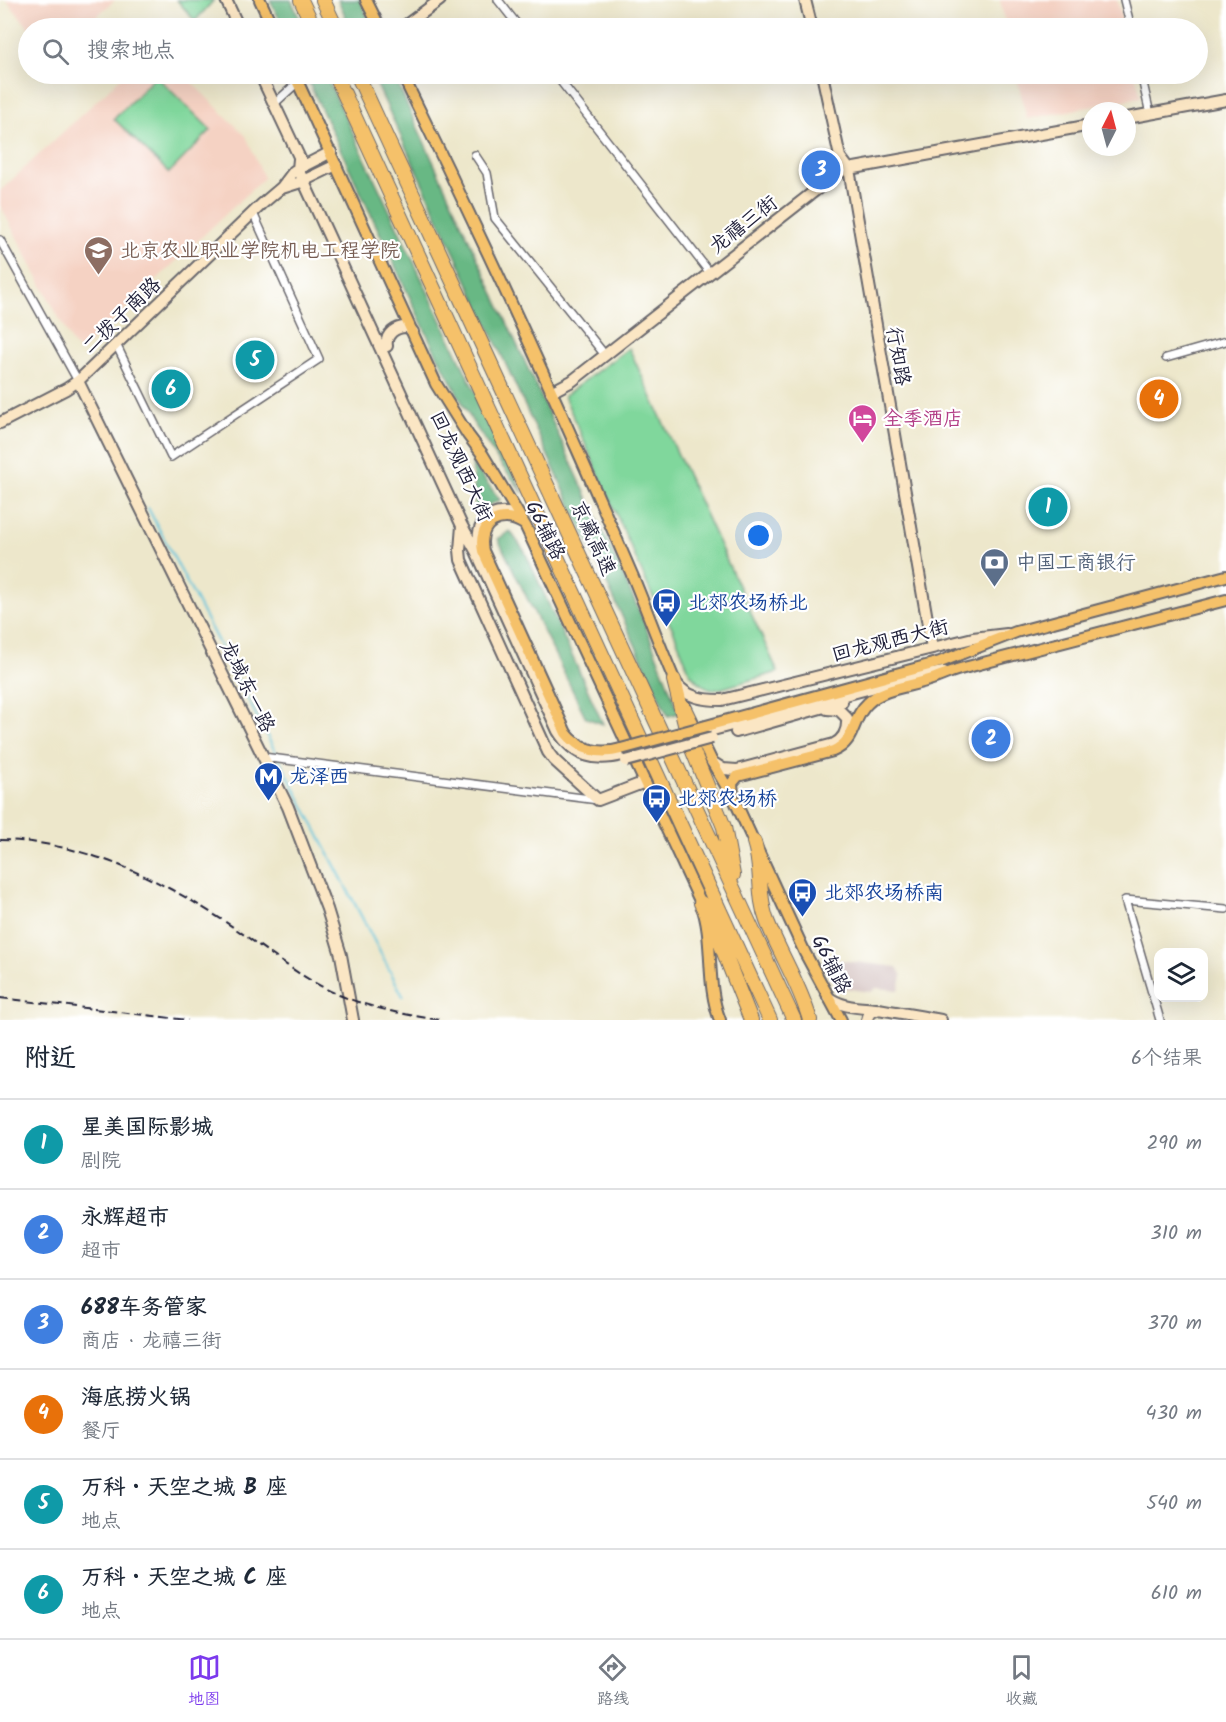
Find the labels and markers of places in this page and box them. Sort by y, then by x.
pin: 3 [802,148,840,192]
school or university icon: 北京农业职业学院机电工程学院 [83,234,115,276]
place label: 北京农业职业学院机电工程学院 [120,236,400,268]
pin: 5 [236,338,274,382]
pin: 6 [152,366,190,412]
pin: 4 [1140,376,1178,422]
hotel icon: 全季酒店 [846,402,878,444]
place label: 全季酒店 [883,404,963,436]
pin: 1 [1028,484,1068,530]
bank icon: 中国工商银行 [979,546,1011,588]
place label: 中国工商银行 [1016,548,1136,580]
bus stop icon: 北郊农场桥北 [651,586,683,628]
place label: 北郊农场桥北 [688,588,808,620]
pin: 2 [972,716,1010,762]
metro station icon: 龙泽西 [252,760,284,802]
place label: 龙泽西 [289,762,349,794]
bus stop icon: 北郊农场桥 [640,782,672,824]
place label: 北郊农场桥 [677,784,777,816]
bus stop icon: 北郊农场桥南 [787,876,819,918]
place label: 北郊农场桥南 [824,878,944,910]

